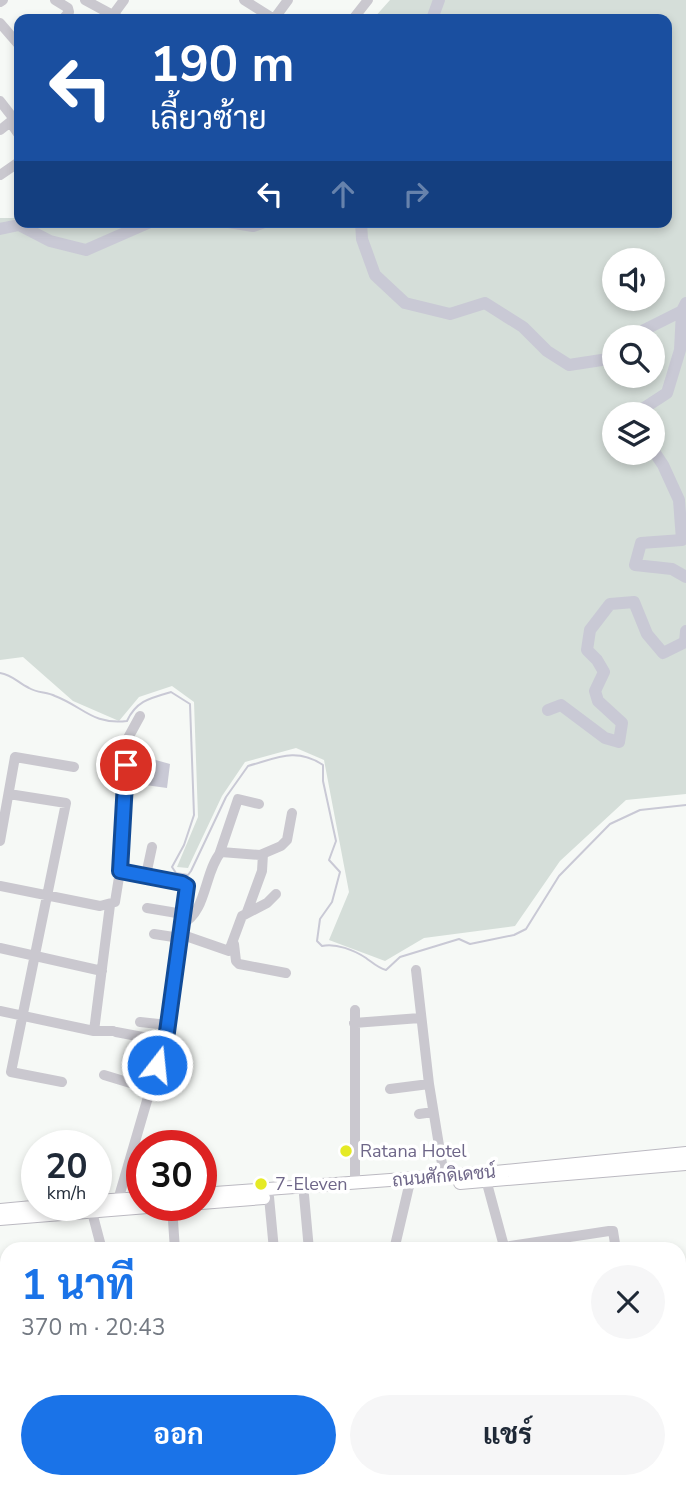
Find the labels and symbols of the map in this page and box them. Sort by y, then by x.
pin [96,735,156,795]
position arrow [120,1028,194,1102]
speed limit sign: 30 [126,1130,217,1221]
place label: Ratana Hotel [360,1139,467,1163]
marker: Ratana Hotel [338,1143,354,1159]
street label: ถนนศักดิเดชน์ [391,1159,497,1192]
place label: 7-Eleven [275,1172,348,1196]
marker: 7-Eleven [253,1176,269,1192]

